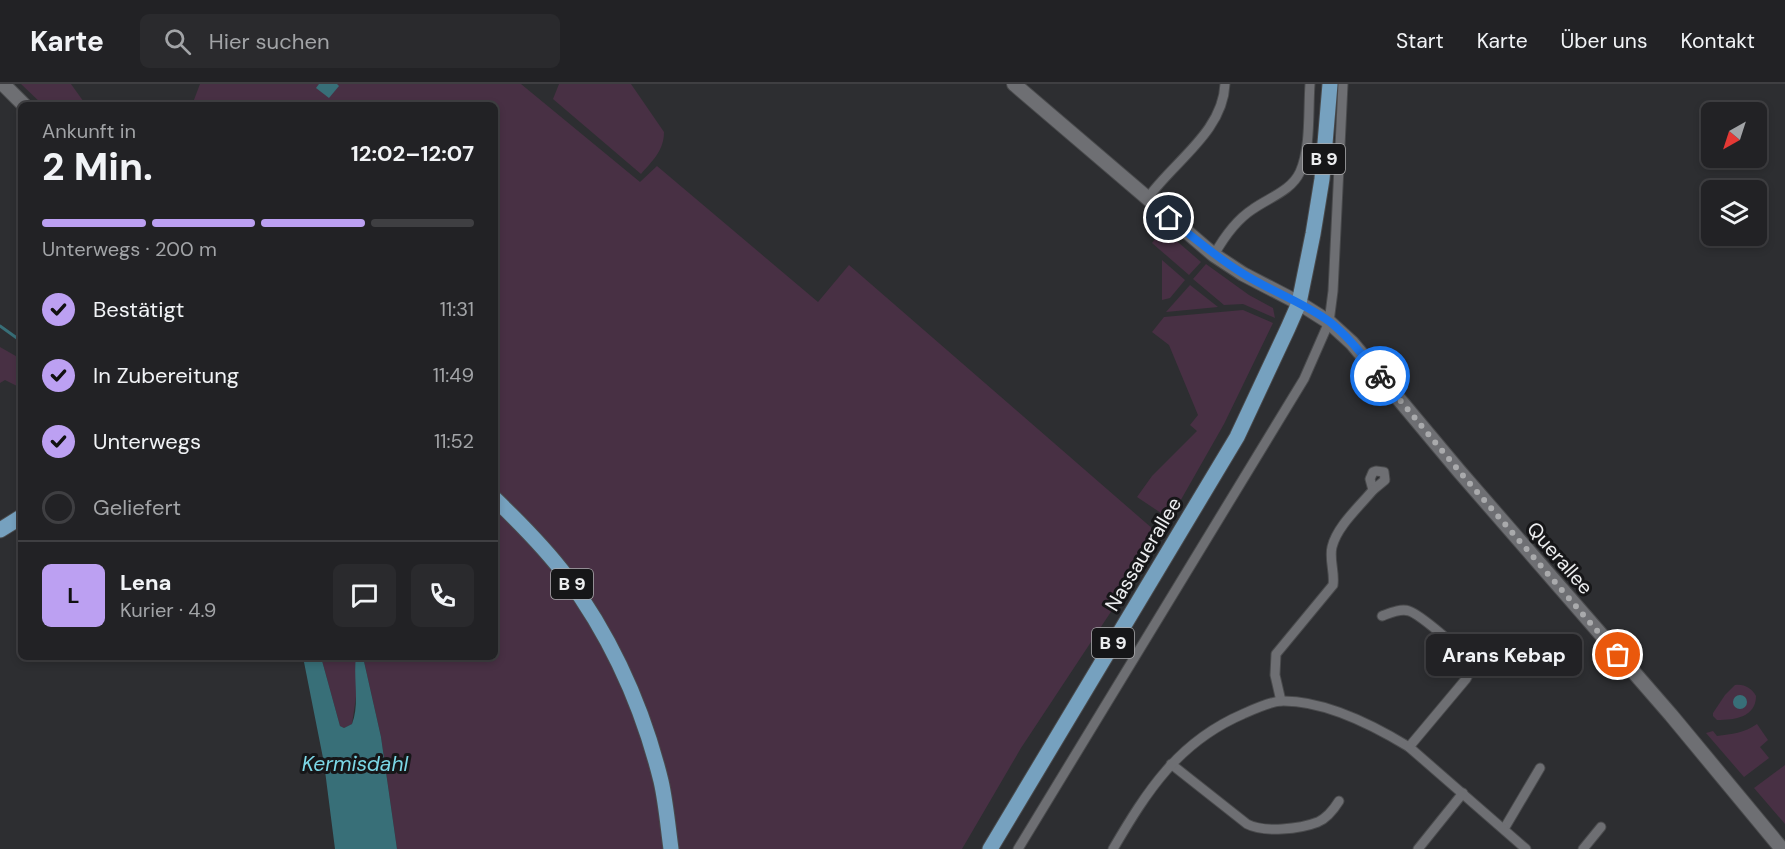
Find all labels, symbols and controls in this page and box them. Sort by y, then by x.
search box [140,14,560,68]
text: Karte [30,23,104,60]
icon: search [161,25,194,58]
text: Hier suchen [209,27,330,56]
text: Start [1396,27,1444,55]
text: Karte [1477,27,1528,55]
text: Über uns [1561,27,1647,55]
text: Kontakt [1680,27,1755,55]
north arrow [1701,102,1767,168]
map controls [1701,102,1767,246]
text: Ankunft in [42,118,136,144]
text: 12:02–12:07 [351,139,474,168]
text: 2 Min. [42,141,153,192]
road number: B 9 [1303,144,1345,174]
button: layers [1701,180,1767,246]
pin [1143,192,1194,243]
icon: home [1152,201,1185,234]
text: Unterwegs · 200 m [42,236,217,262]
icon: check [42,293,75,326]
text: Bestätigt [93,295,184,324]
text: 11:31 [440,296,474,322]
courier [1350,346,1410,406]
icon: check [42,359,75,392]
icon: bike [1364,360,1397,393]
text: In Zubereitung [93,361,239,390]
text: 11:49 [433,362,474,388]
icon: check [42,425,75,458]
text: Unterwegs [93,427,201,456]
text: 11:52 [434,428,474,454]
street label: Nassauerallee [1099,492,1187,616]
text: Geliefert [93,493,181,522]
street label: Querallee [1521,516,1599,600]
button: chat [333,564,396,627]
button: phone [411,564,474,627]
text: Lena [120,568,172,597]
road number: B 9 [551,569,593,599]
text: L [67,581,80,610]
text: Kurier · 4.9 [120,597,216,623]
road number: B 9 [1092,628,1134,658]
pin [1592,629,1643,680]
callout: Arans Kebap [1426,634,1582,676]
icon: bag [1601,638,1634,671]
text: Arans Kebap [1442,642,1566,668]
water label: Kermisdahl [302,750,409,778]

